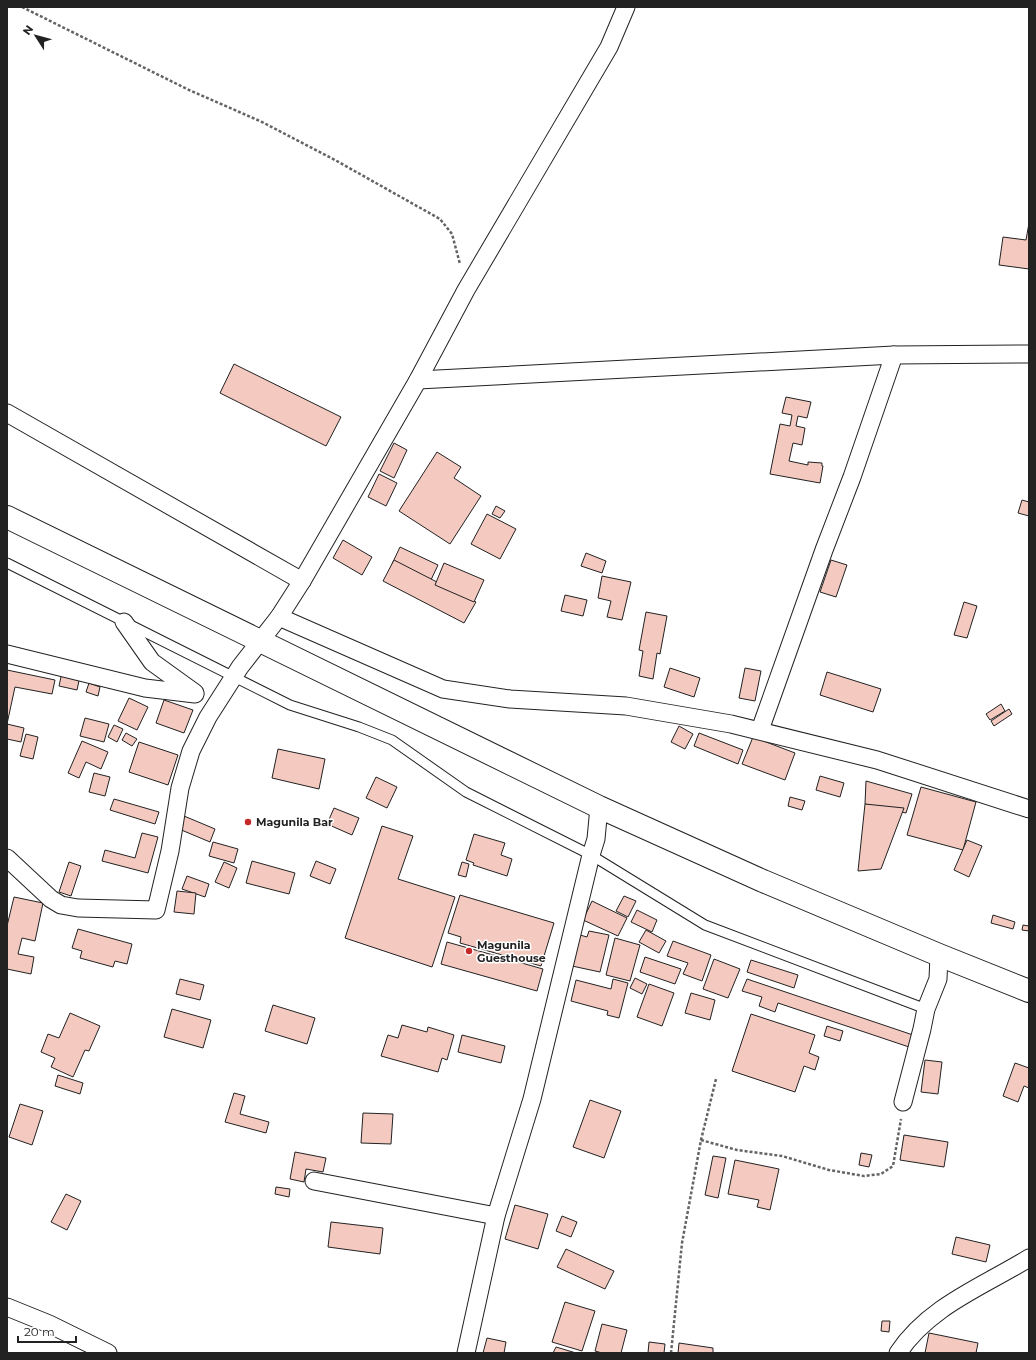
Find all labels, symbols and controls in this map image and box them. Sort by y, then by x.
north arrow [16,16,56,56]
text: N [20,22,36,38]
place label: Magunila Bar [256,815,333,829]
marker: Magunila Bar [243,817,253,827]
place label: Magunila Guesthouse [477,938,546,965]
marker: Magunila Guesthouse [464,946,474,956]
scale bar [18,1318,76,1344]
text: 20 m [24,1324,55,1339]

